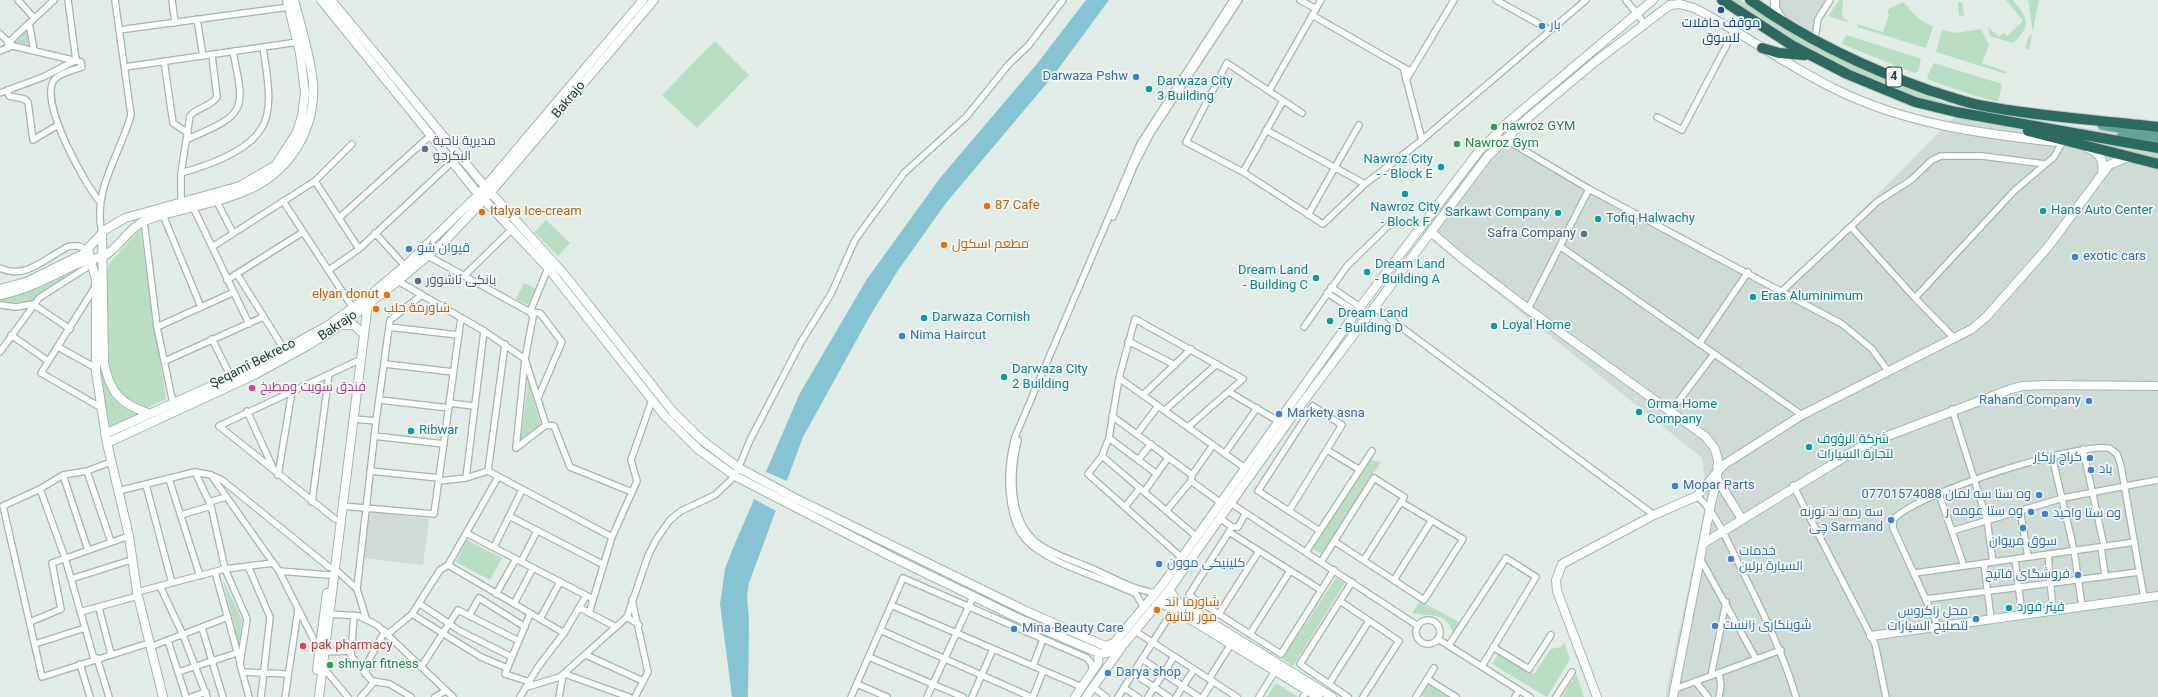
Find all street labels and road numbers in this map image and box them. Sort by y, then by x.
road number: 4 [1886,67,1902,87]
street label: Bakrajo [549,78,589,122]
street label: Bakrajo [316,307,360,345]
street label: Şeqamî Bekreco [208,336,298,392]

